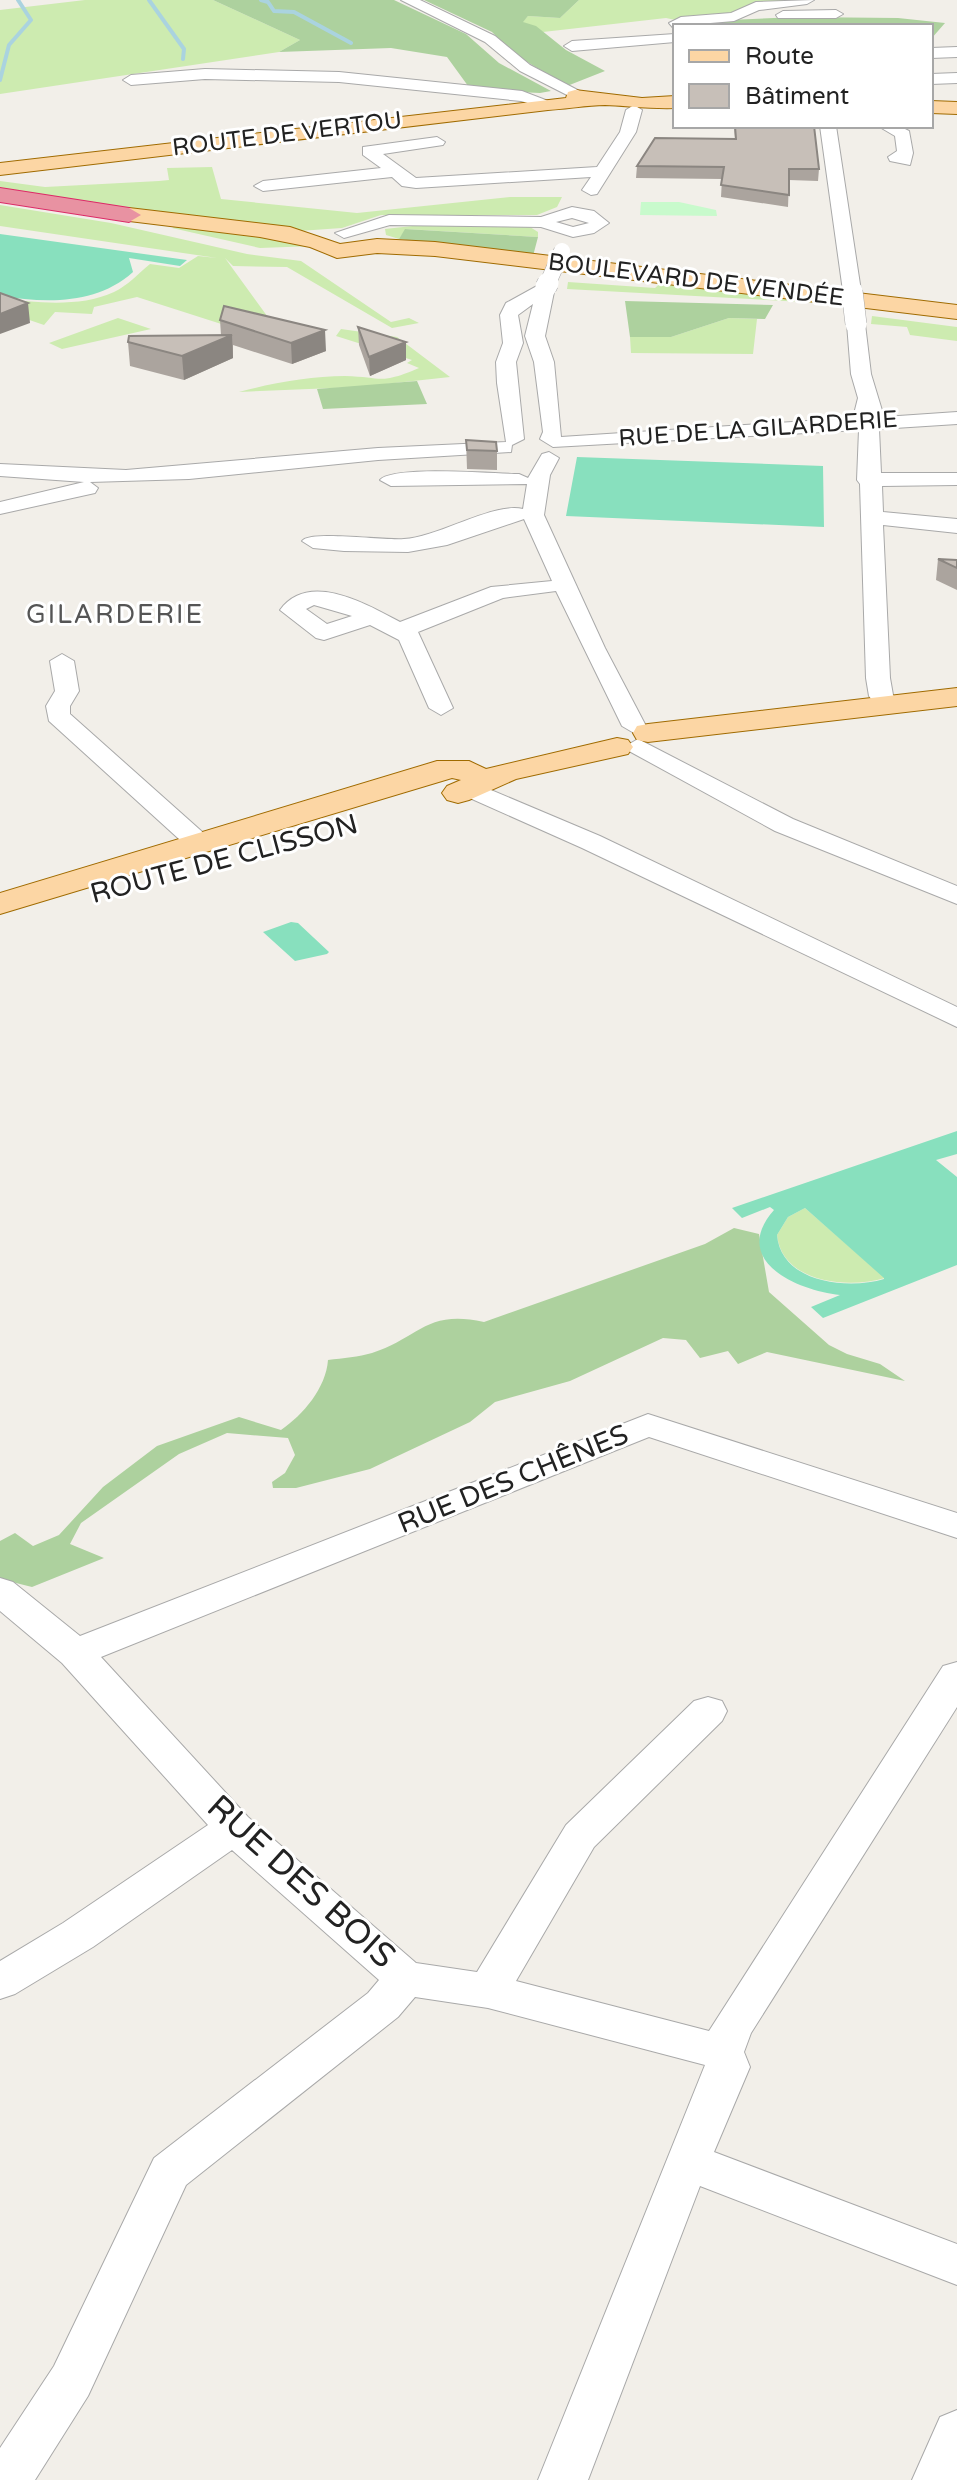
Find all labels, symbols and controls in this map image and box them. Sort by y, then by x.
legend [673,24,933,128]
text: Route [745,42,814,71]
text: Bâtiment [745,82,849,111]
street label: ROUTE DE VERTOU [170,106,404,162]
street label: BOULEVARD DE VENDÉE [546,246,846,313]
street label: RUE DE LA GILARDERIE [617,405,899,453]
district label: GILARDERIE [26,599,204,630]
street label: ROUTE DE CLISSON [87,807,361,911]
street label: RUE DES CHÊNES [393,1417,633,1541]
street label: RUE DES BOIS [198,1787,404,1977]

